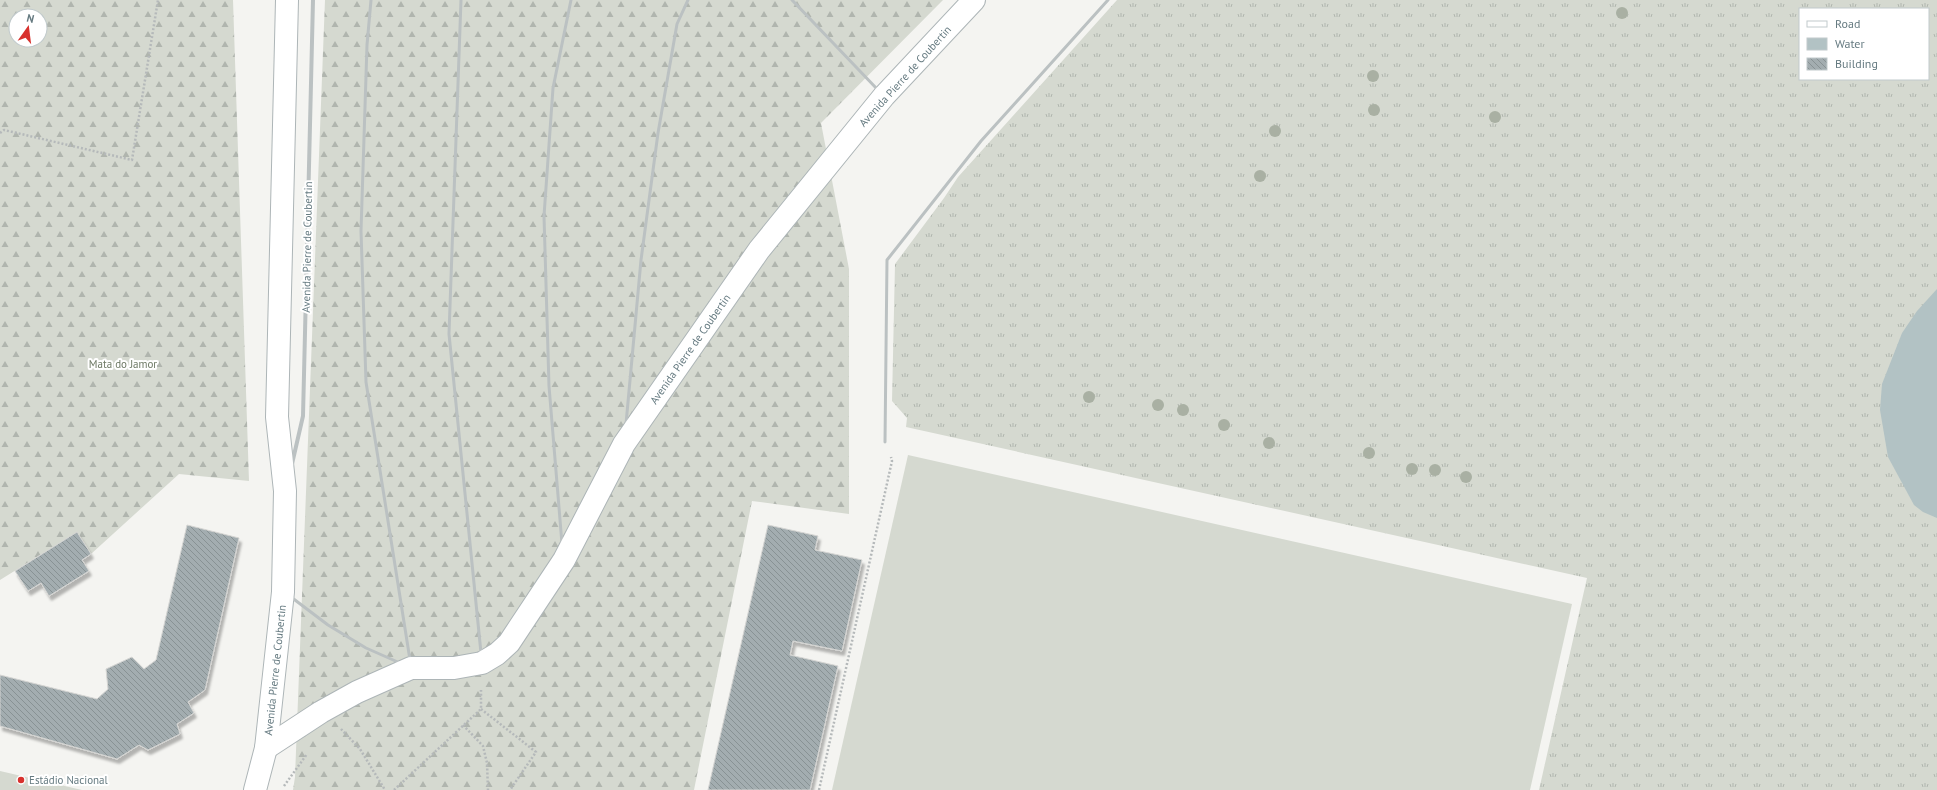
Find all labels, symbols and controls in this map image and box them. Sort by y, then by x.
north arrow [8,8,48,48]
legend [1799,8,1929,80]
text: N [25,11,36,26]
text: Road [1835,16,1860,31]
street label: Avenida Pierre de Coubertin [856,23,954,129]
text: Water [1835,36,1865,51]
text: Building [1835,56,1878,71]
street label: Avenida Pierre de Coubertin [299,181,315,313]
street label: Avenida Pierre de Coubertin [647,291,733,407]
park label: Mata do Jamor [89,357,157,371]
street label: Avenida Pierre de Coubertin [261,604,289,736]
place label: Estádio Nacional [29,773,109,787]
marker: Estádio Nacional [16,775,26,785]

